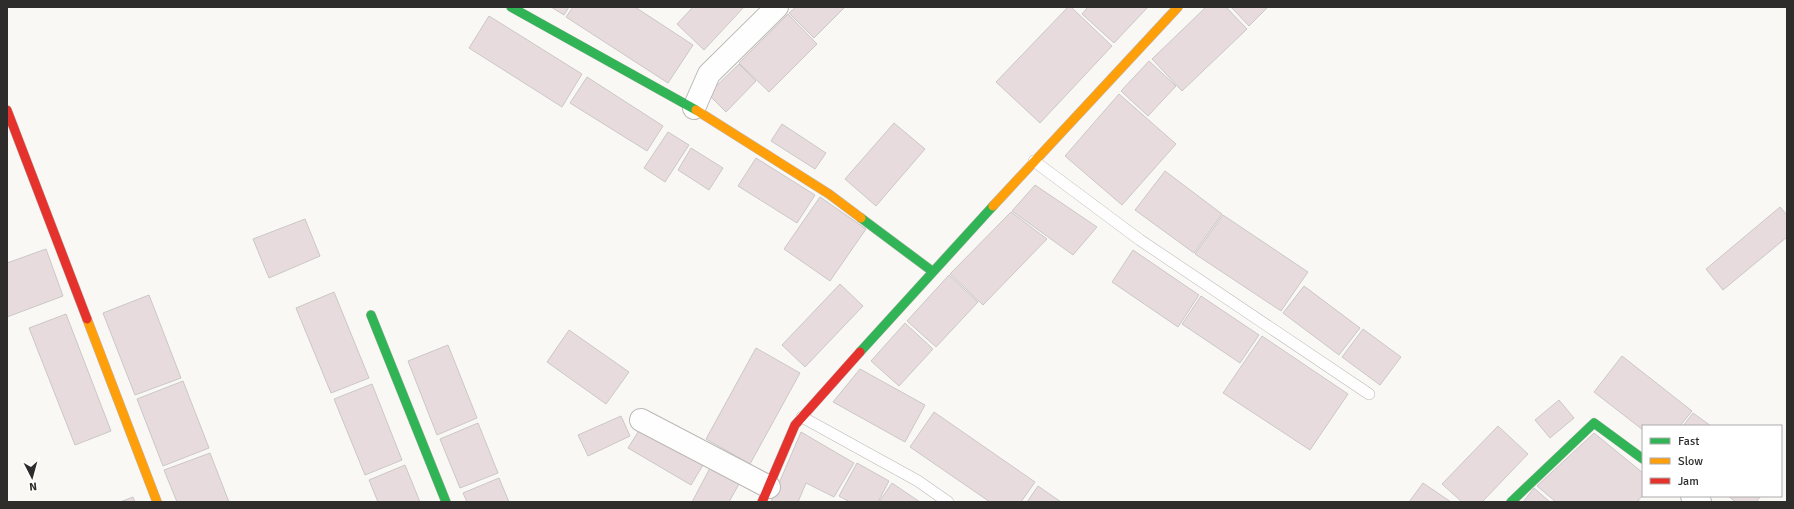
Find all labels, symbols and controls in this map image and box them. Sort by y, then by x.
legend [1642,425,1782,497]
text: Fast [1678,434,1699,449]
text: Slow [1678,454,1703,469]
north arrow [12,457,52,497]
text: Jam [1678,474,1699,489]
text: N [29,480,37,493]

